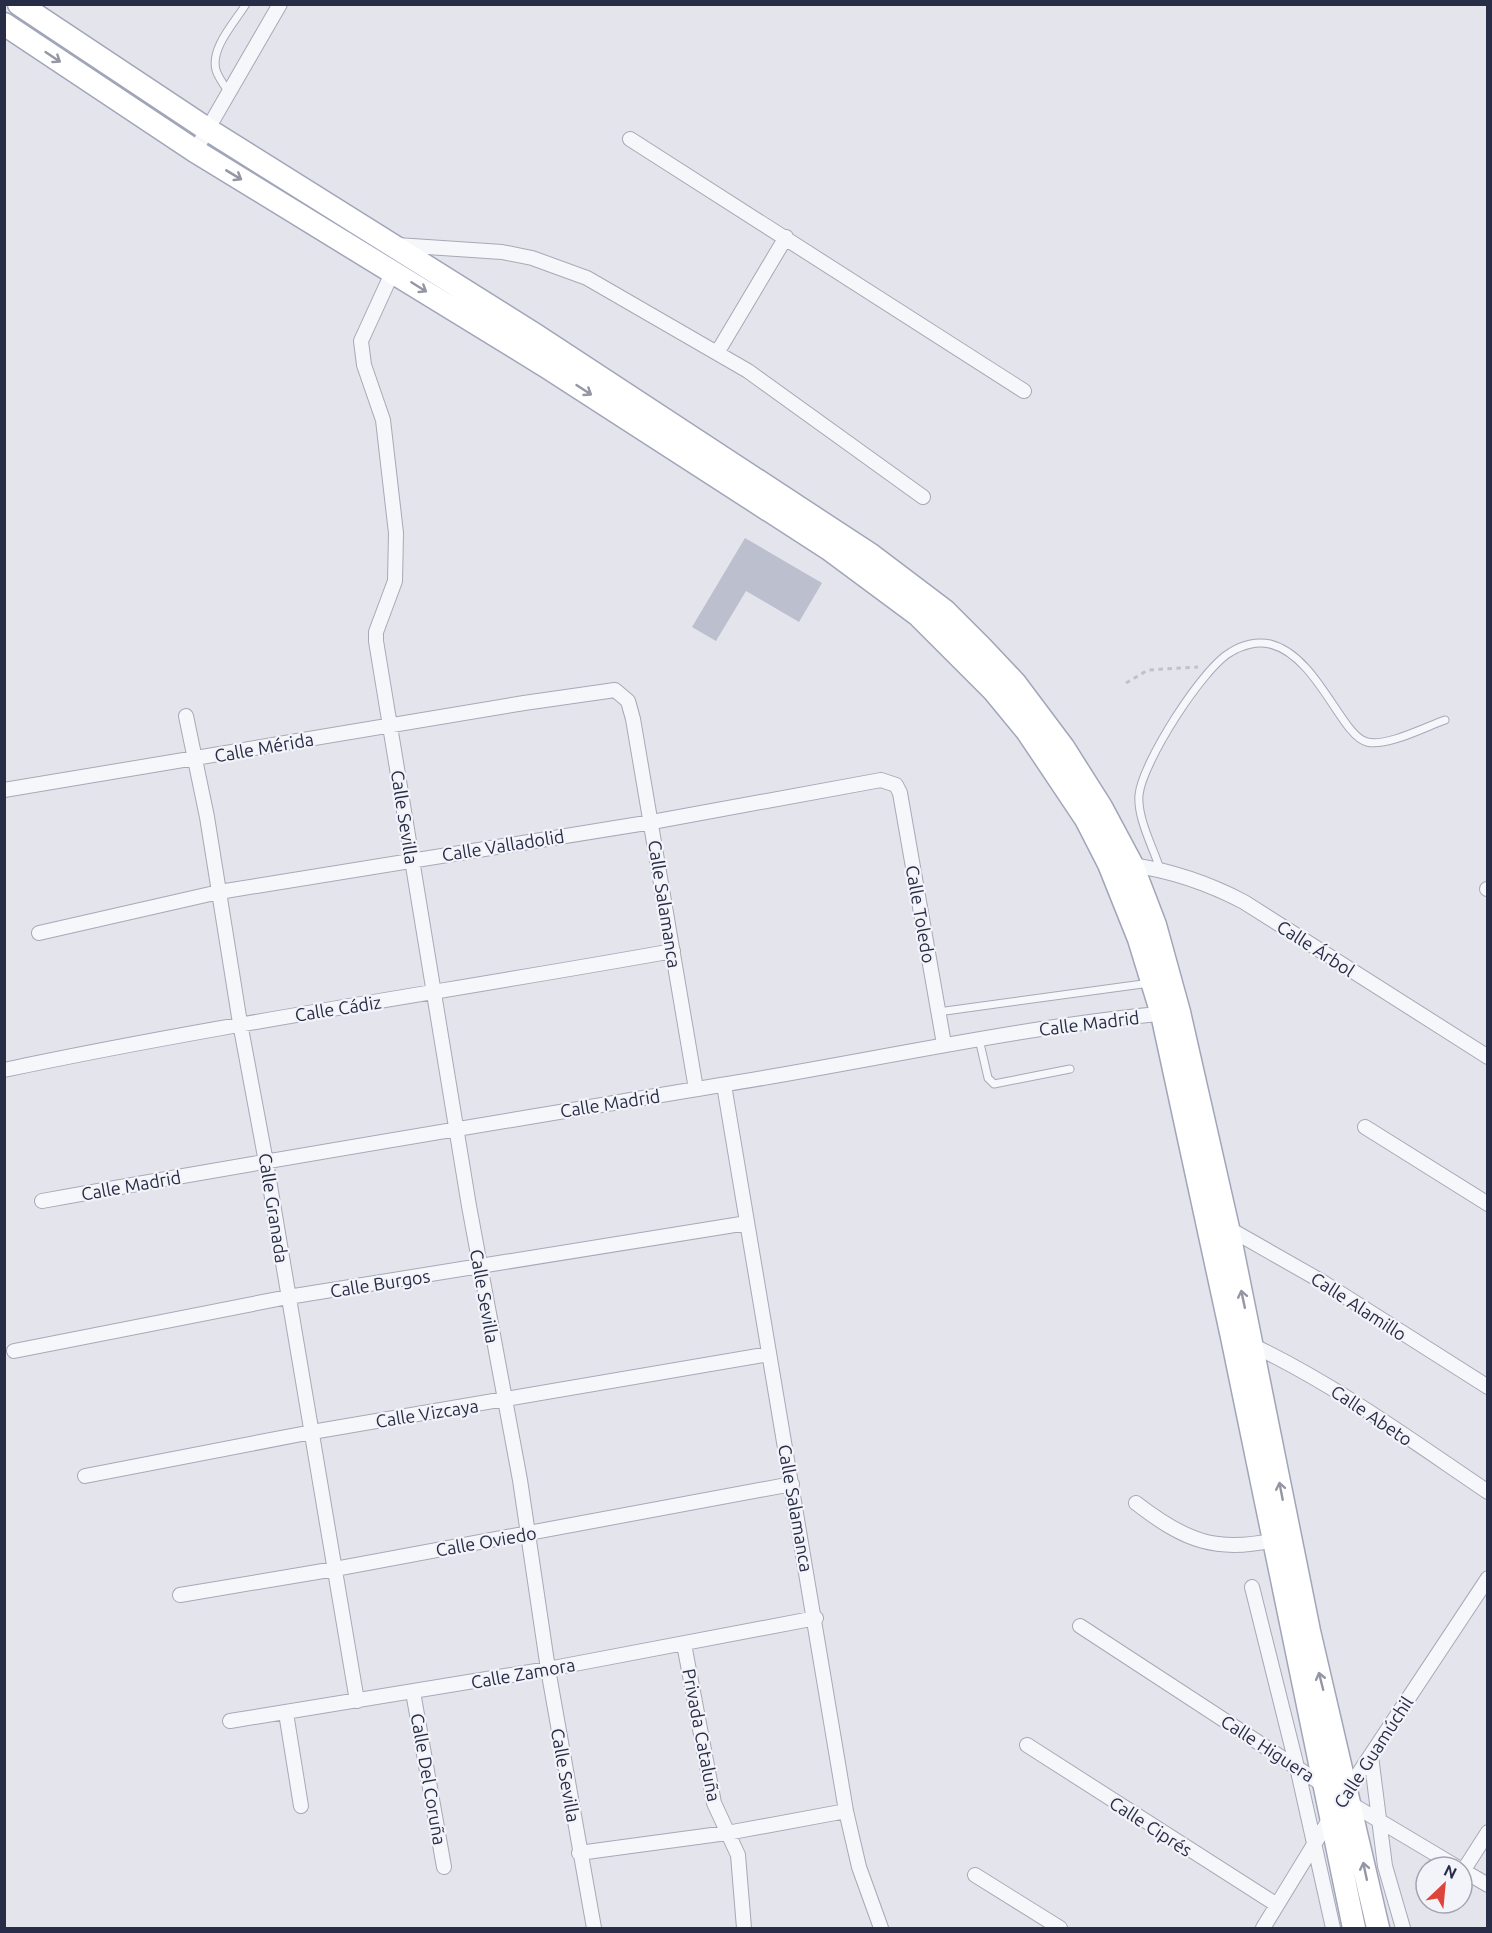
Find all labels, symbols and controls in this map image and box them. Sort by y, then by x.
one-way arrow [45,51,61,63]
one-way arrow [225,169,242,181]
one-way arrow [410,281,427,293]
one-way arrow [575,385,592,397]
street label: Calle Mérida [213,728,315,766]
street label: Calle Sevilla [388,768,422,866]
street label: Calle Valladolid [440,825,566,865]
street label: Calle Salamanca [645,839,685,969]
street label: Calle Toledo [903,863,939,965]
street label: Calle Árbol [1274,915,1359,981]
street label: Calle Cádiz [293,991,383,1025]
street label: Calle Madrid [1038,1007,1140,1039]
street label: Calle Madrid [559,1085,661,1121]
street label: Calle Granada [255,1152,293,1264]
street label: Calle Madrid [80,1166,182,1204]
street label: Calle Sevilla [467,1247,503,1345]
street label: Calle Burgos [329,1265,432,1301]
street label: Calle Alamillo [1308,1268,1410,1344]
one-way arrow [1237,1290,1248,1310]
street label: Calle Abeto [1328,1381,1416,1449]
street label: Calle Vizcaya [374,1395,480,1431]
street label: Calle Salamanca [775,1443,817,1573]
one-way arrow [1275,1481,1286,1501]
street label: Calle Oviedo [434,1522,538,1560]
street label: Calle Zamora [469,1654,577,1692]
street label: Privada Cataluña [679,1667,725,1803]
one-way arrow [1315,1672,1327,1691]
street label: Calle Guamúchil [1330,1692,1417,1811]
street label: Calle Higuera [1218,1710,1318,1786]
street label: Calle Del Coruña [408,1712,450,1846]
street label: Calle Sevilla [548,1726,584,1824]
street label: Calle Ciprés [1106,1792,1196,1860]
north arrow [1414,1855,1474,1915]
text: N [1441,1861,1460,1882]
one-way arrow [1359,1862,1370,1882]

